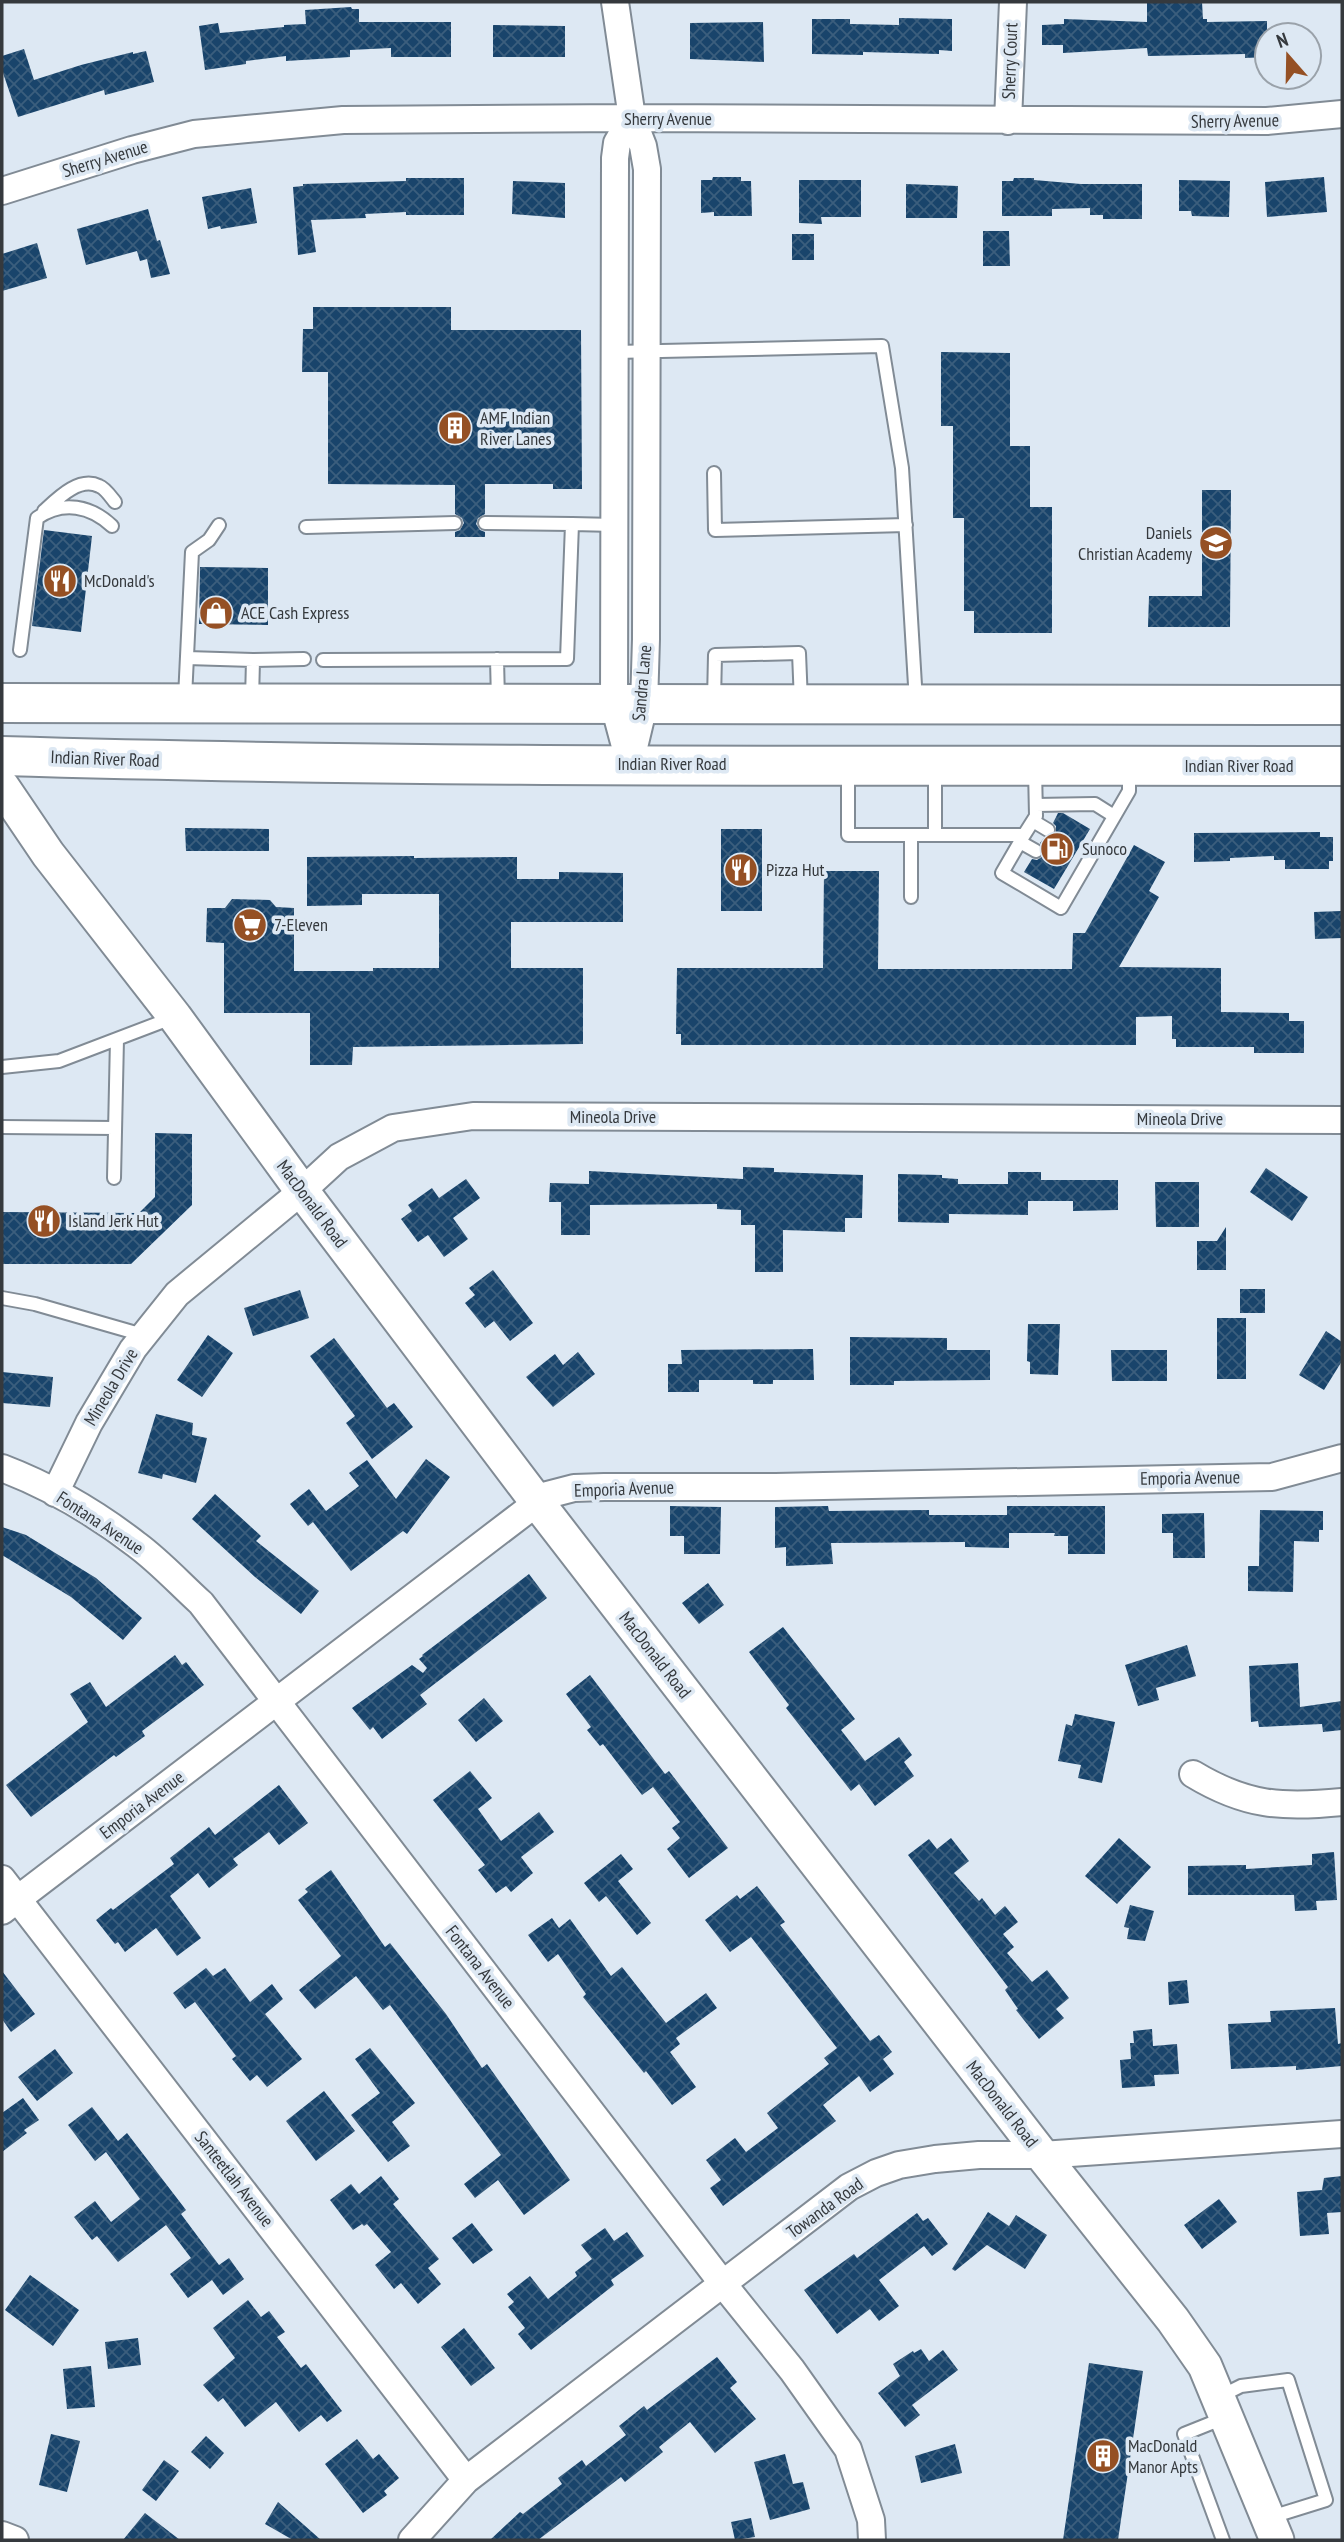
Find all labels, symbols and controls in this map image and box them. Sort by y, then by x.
north arrow [1253,21,1323,91]
street label: Sherry Court [997,22,1022,100]
text: N [1273,27,1291,53]
street label: Sherry Avenue [624,107,712,130]
street label: Sherry Avenue [1191,108,1279,133]
street label: Sherry Avenue [59,135,150,182]
place label: AMF Indian River Lanes [480,406,552,450]
building icon: AMF Indian River Lanes [436,409,474,447]
place label: Daniels Christian Academy [1078,521,1192,565]
school or university icon: Daniels Christian Academy [1197,524,1235,562]
restaurant icon: McDonald's [41,562,79,600]
place label: McDonald's [84,569,155,592]
shop icon: ACE Cash Express [197,594,235,632]
place label: ACE Cash Express [241,601,349,624]
street label: Sandra Lane [627,644,656,722]
street label: Indian River Road [50,745,160,772]
street label: Indian River Road [617,752,727,775]
street label: Indian River Road [1184,754,1294,777]
fuel station icon: Sunoco [1038,830,1076,868]
place label: Sunoco [1082,837,1127,860]
restaurant icon: Pizza Hut [722,851,760,889]
place label: Pizza Hut [766,858,824,881]
supermarket icon: 7-Eleven [231,906,269,944]
place label: 7-Eleven [274,913,328,936]
street label: Mineola Drive [570,1105,656,1128]
street label: Mineola Drive [1137,1107,1223,1130]
street label: MacDonald Road [272,1155,353,1252]
restaurant icon: Island Jerk Hut [25,1202,63,1240]
place label: Island Jerk Hut [68,1209,159,1232]
street label: Mineola Drive [78,1344,143,1430]
street label: Emporia Avenue [1140,1465,1240,1490]
street label: Emporia Avenue [574,1475,674,1502]
street label: Fontana Avenue [52,1486,148,1559]
street label: MacDonald Road [614,1607,696,1703]
street label: Emporia Avenue [95,1765,189,1844]
street label: Fontana Avenue [441,1921,520,2013]
street label: MacDonald Road [961,2056,1043,2152]
street label: Santeetlah Avenue [190,2126,279,2231]
street label: Towanda Road [782,2172,867,2243]
place label: MacDonald Manor Apts [1128,2434,1198,2478]
building icon: MacDonald Manor Apts [1084,2437,1122,2475]

